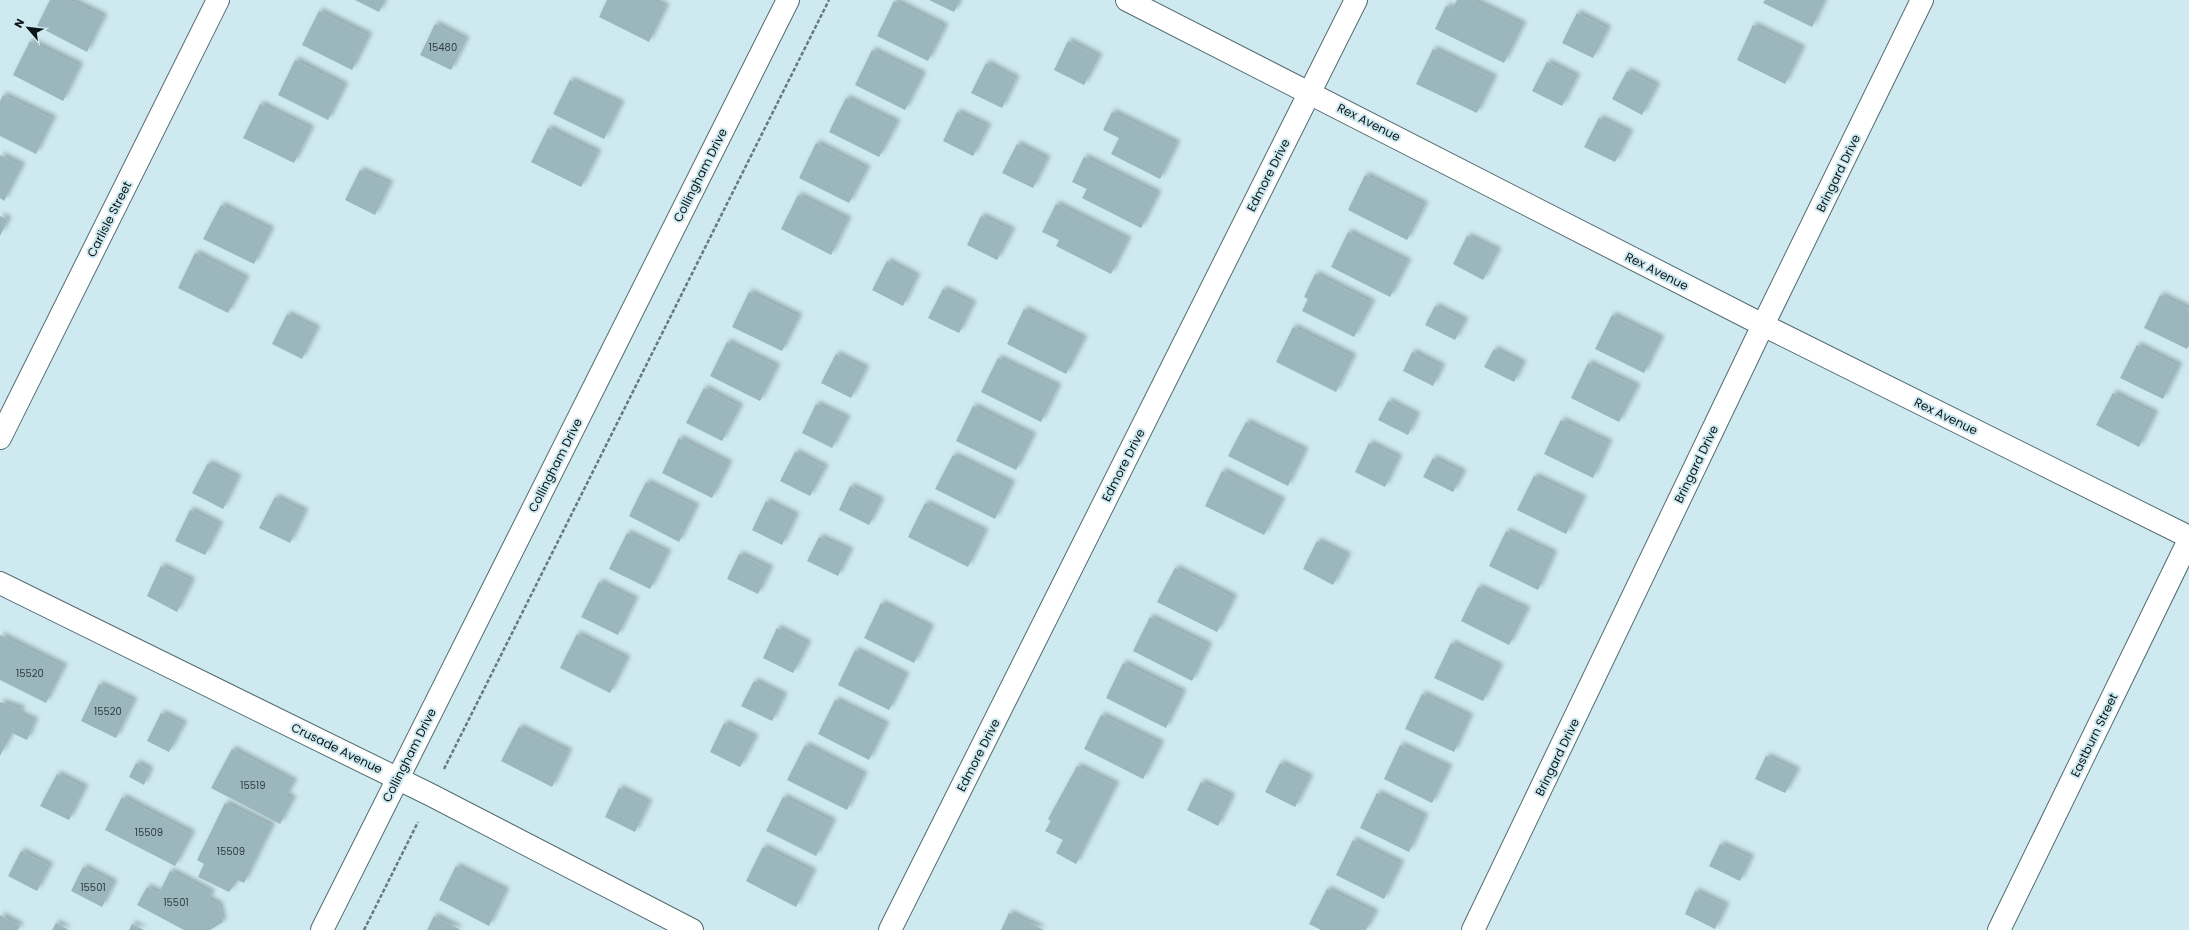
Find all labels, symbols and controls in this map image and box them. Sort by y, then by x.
north arrow [8,8,48,48]
text: N [10,16,28,31]
house number: 15480 [429,40,457,55]
street label: Rex Avenue [1335,99,1403,145]
street label: Collingham Drive [669,125,731,225]
street label: Bringard Drive [1812,131,1864,215]
street label: Edmore Drive [1242,136,1294,214]
street label: Carlisle Street [83,178,135,260]
street label: Rex Avenue [1623,248,1691,294]
street label: Rex Avenue [1911,393,1981,439]
street label: Collingham Drive [524,415,586,515]
street label: Bringard Drive [1670,422,1722,506]
street label: Edmore Drive [1097,426,1149,504]
house number: 15520 [16,666,44,681]
street label: Eastburn Street [2066,690,2122,780]
house number: 15520 [94,704,122,719]
street label: Collingham Drive [378,705,440,805]
street label: Bringard Drive [1531,715,1583,799]
street label: Edmore Drive [952,716,1004,794]
street label: Crusade Avenue [289,719,385,777]
house number: 15519 [240,778,266,793]
house number: 15509 [135,825,163,840]
house number: 15509 [217,844,245,859]
house number: 15501 [80,880,106,895]
house number: 15501 [163,895,189,910]

